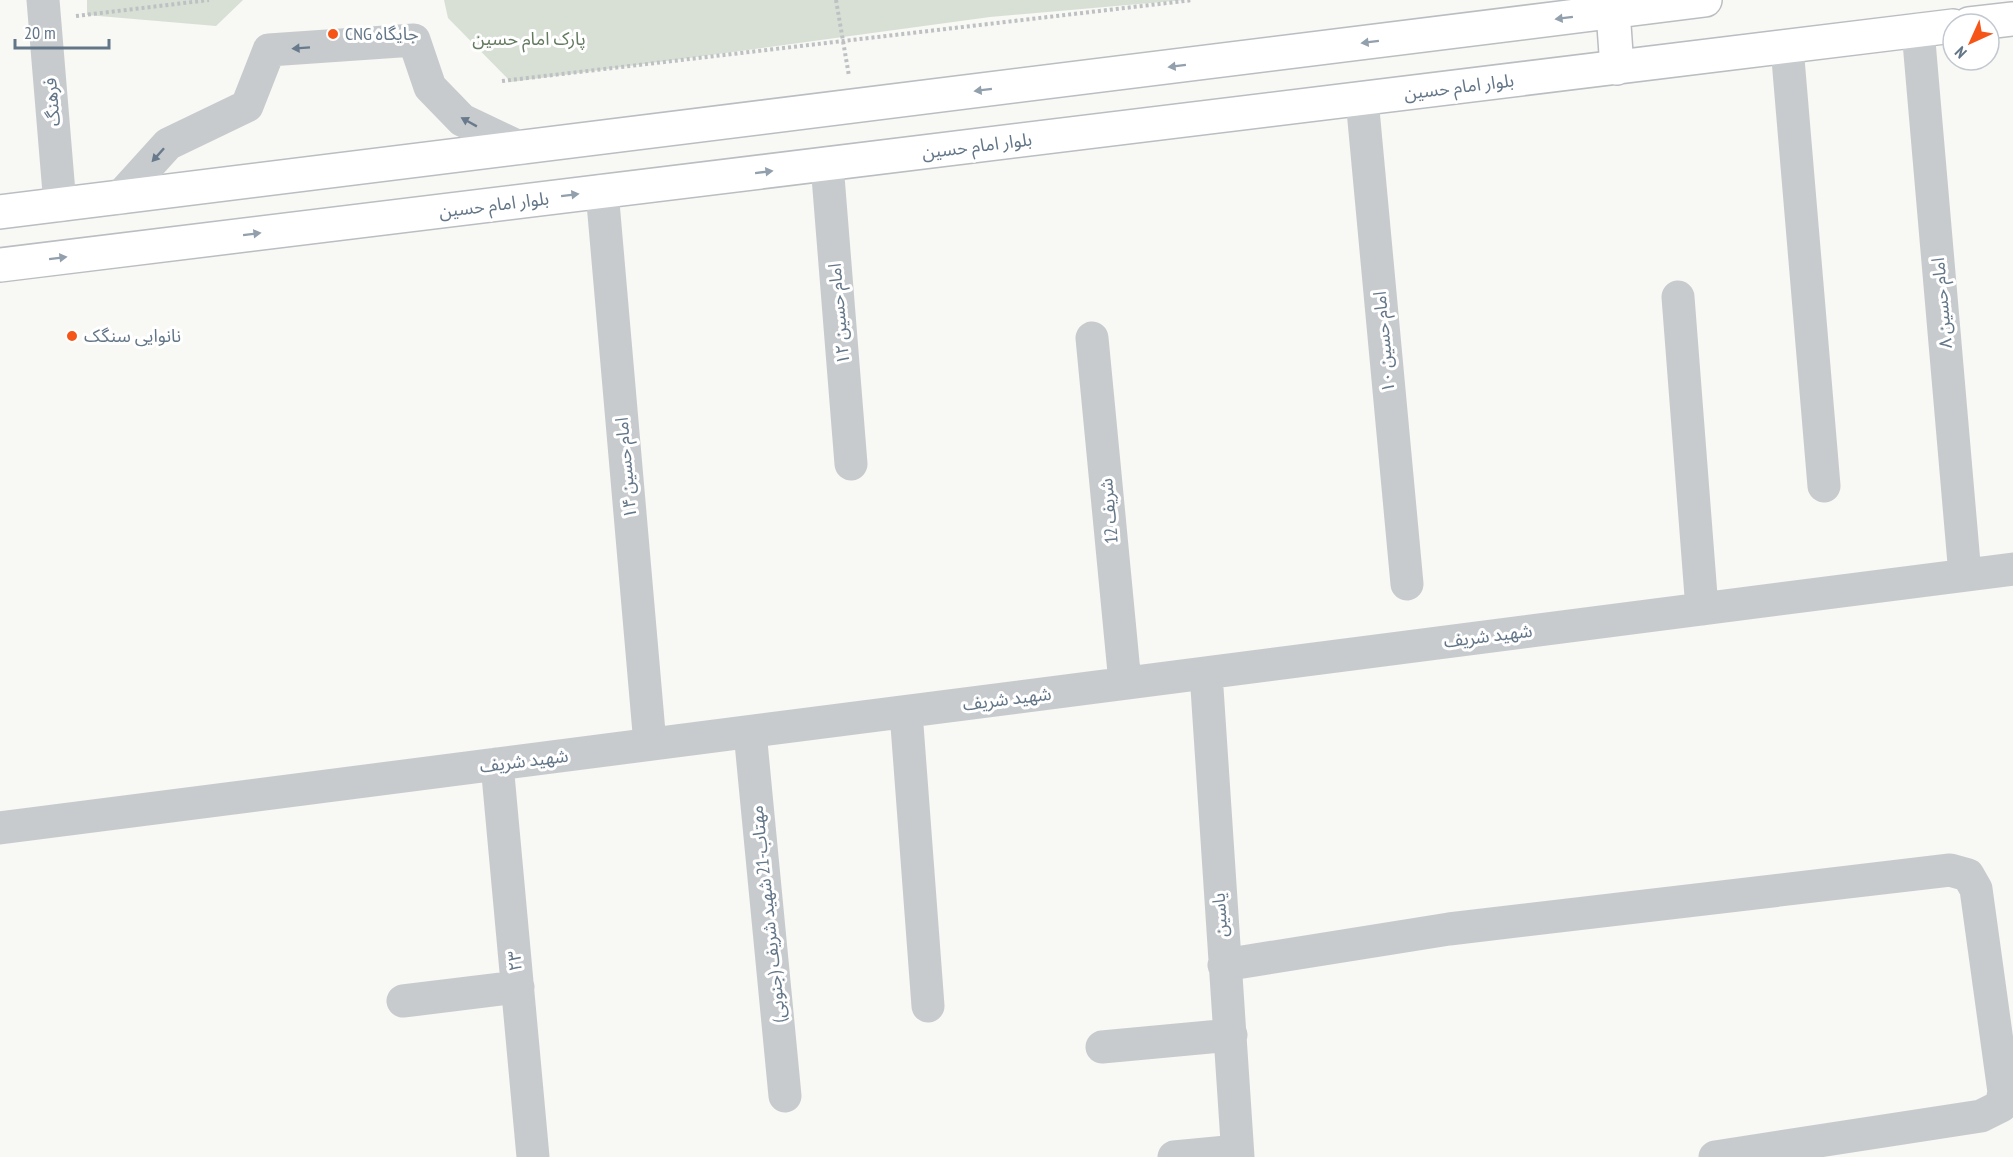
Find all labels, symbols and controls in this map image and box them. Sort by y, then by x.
scale bar [15,12,110,50]
north arrow [1941,12,2001,72]
one-way arrow [1554,13,1573,23]
text: 20 m [24,21,56,44]
place label: CNG جایگاه [345,22,419,45]
marker: CNG جایگاه [326,27,340,41]
park label: پارک امام حسین [472,27,586,53]
one-way arrow [1361,37,1380,47]
text: N [1950,42,1971,63]
one-way arrow [291,43,310,52]
one-way arrow [1167,61,1186,71]
street label: بلوار امام حسین [1403,68,1516,108]
street label: فرهنگ [38,77,65,127]
one-way arrow [974,85,993,95]
one-way arrow [460,117,477,127]
street label: بلوار امام حسین [921,127,1034,167]
one-way arrow [152,147,165,162]
one-way arrow [754,167,773,177]
street label: بلوار امام حسین [438,186,551,226]
one-way arrow [561,191,580,200]
one-way arrow [242,230,261,239]
one-way arrow [49,253,68,263]
street label: امام حسین ۸ [1926,256,1960,350]
street label: امام حسین ۱۲ [823,262,857,366]
street label: امام حسین ۱۰ [1368,290,1402,394]
place label: نانوایی سنگک [84,324,181,347]
marker: نانوایی سنگک [65,329,79,343]
street label: امام حسین ۱۴ [610,416,644,520]
street label: شریف 12 [1094,477,1123,545]
street label: شهید شریف [1442,619,1534,652]
street label: شهید شریف [961,682,1053,715]
street label: شهید شریف [478,744,570,777]
street label: مهتاب-21 شهید شریف (جنوبی) [745,804,790,1024]
street label: یاسین [1206,892,1233,938]
street label: ۲۳ [502,950,527,972]

